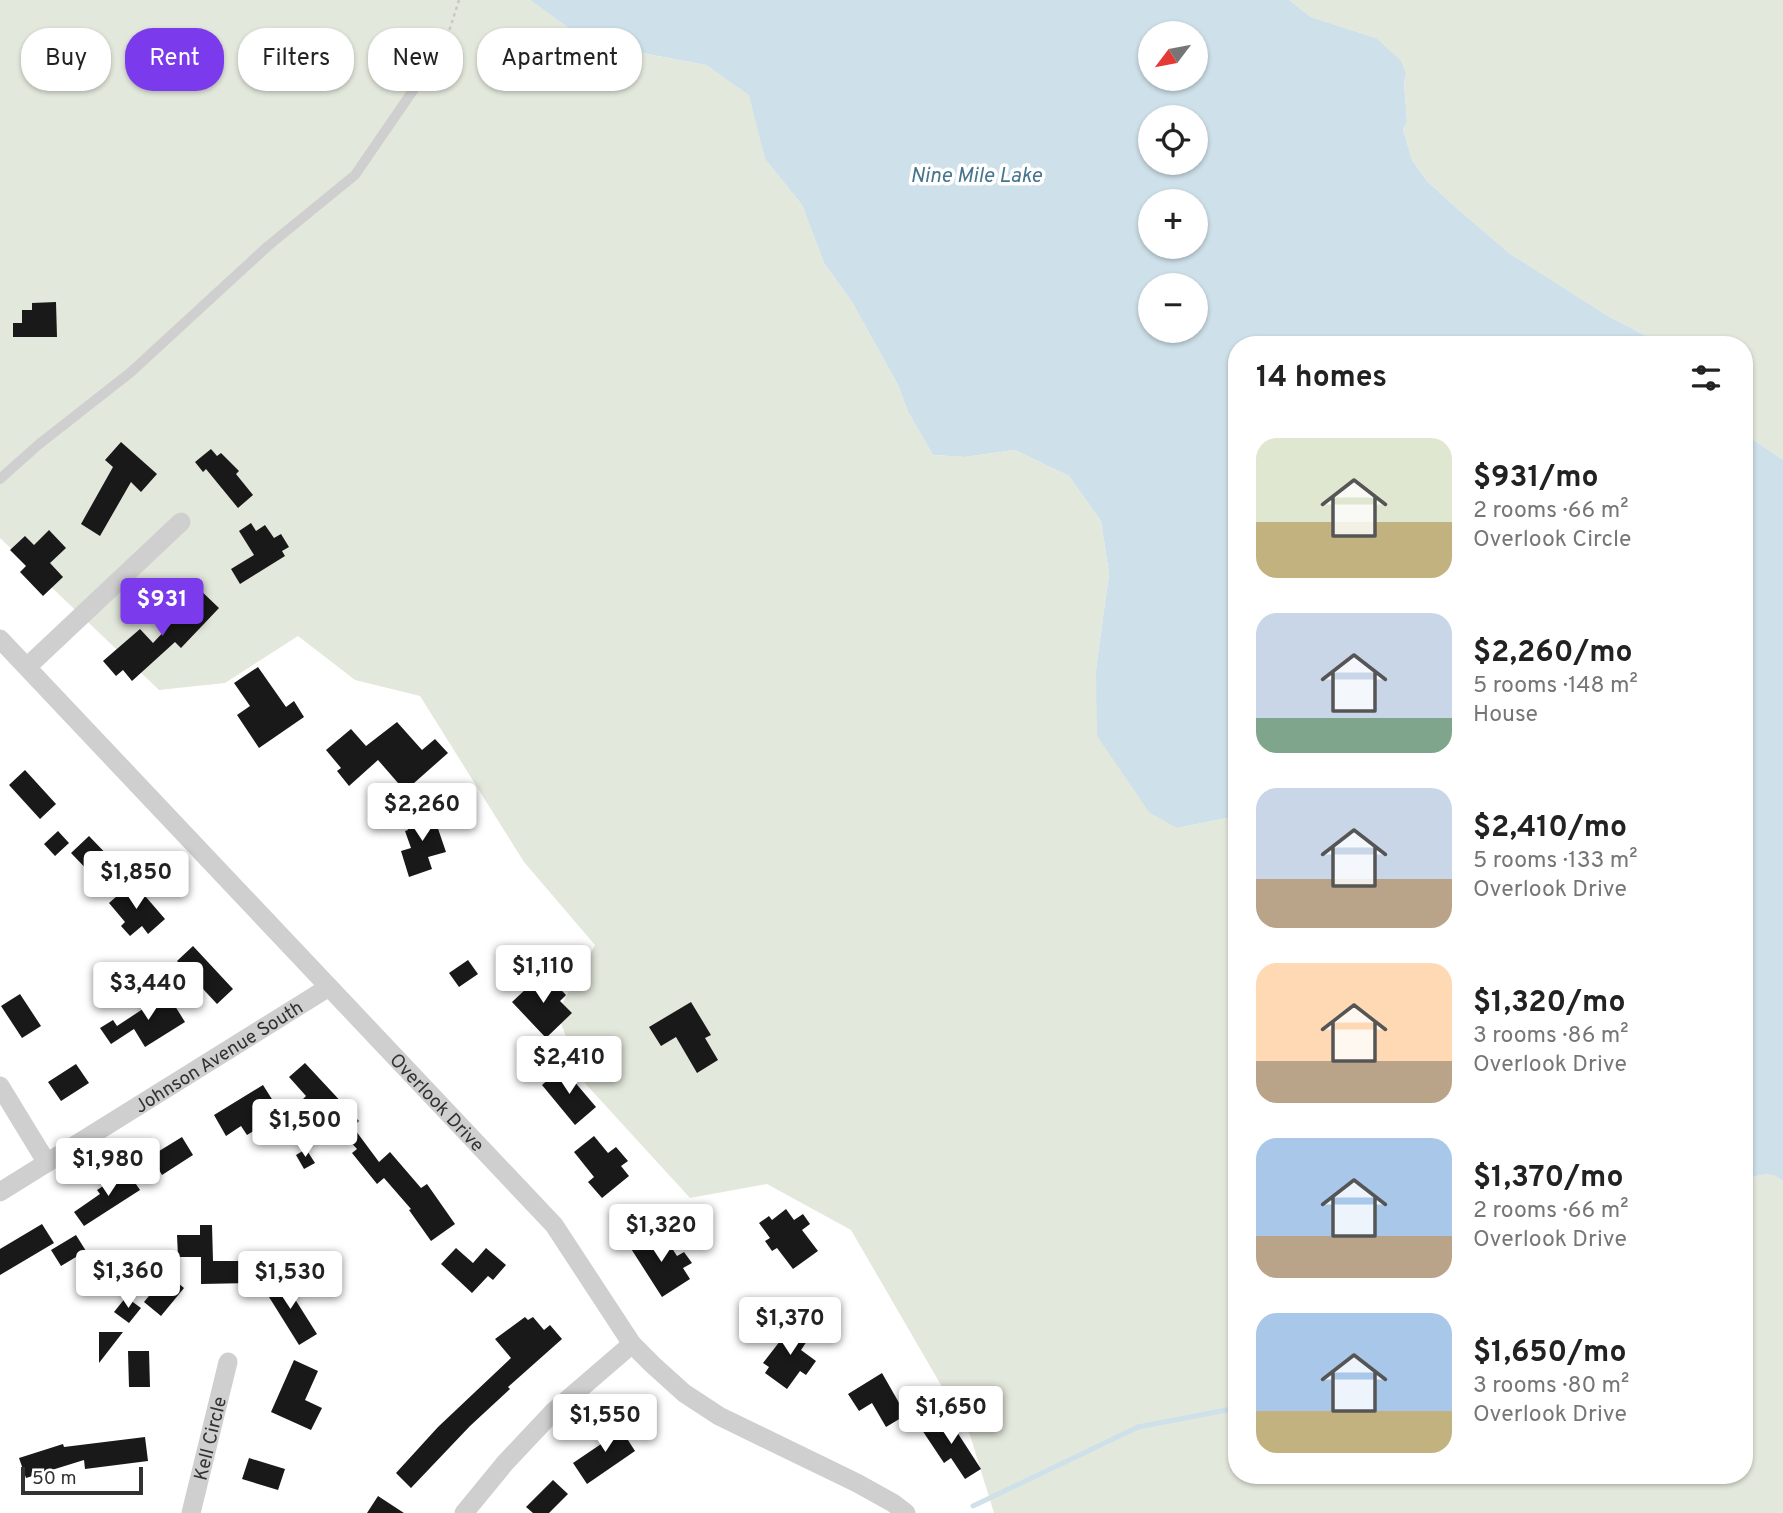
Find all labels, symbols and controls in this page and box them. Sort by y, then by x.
north arrow [1138,21,1208,91]
map controls [1138,21,1208,343]
chip: Buy [21,28,111,91]
chip: Rent [125,28,224,91]
chip: Filters [238,28,354,91]
chip: New [368,28,463,91]
chip: Apartment [477,28,642,91]
button: locate [1138,105,1208,175]
water label: Nine Mile Lake [910,163,1043,190]
button: + [1138,189,1208,259]
button: − [1138,273,1208,343]
icon: filters [1687,359,1725,397]
text: 14 homes [1256,360,1387,397]
text: $931/mo [1473,460,1599,497]
icon: home [1312,466,1396,550]
text: 2 rooms · 66 m² [1473,497,1629,526]
text: Overlook Circle [1473,526,1631,555]
pin: $931 [121,578,203,638]
text: $931 [137,586,187,615]
text: $2,260/mo [1473,635,1633,672]
icon: home [1312,641,1396,725]
text: 5 rooms · 148 m² [1473,672,1638,701]
text: House [1473,701,1538,730]
pin: $2,260 [365,784,479,843]
text: $2,260 [384,791,461,820]
text: $2,410/mo [1473,810,1627,847]
icon: home [1312,816,1396,900]
text: 5 rooms · 133 m² [1473,847,1638,876]
pin: $1,850 [79,852,193,911]
text: $1,850 [100,859,172,888]
text: Overlook Drive [1473,876,1627,905]
pin: $1,110 [486,946,600,1005]
text: $1,110 [512,953,574,982]
pin: $3,440 [91,962,205,1022]
text: $3,440 [109,970,187,999]
text: $1,320/mo [1473,985,1626,1022]
icon: home [1312,991,1396,1075]
street label: Johnson Avenue South [130,996,308,1119]
text: 3 rooms · 86 m² [1473,1022,1629,1051]
pin: $2,410 [512,1036,626,1096]
text: $2,410 [533,1044,605,1073]
street label: Overlook Drive [384,1049,489,1158]
text: Overlook Drive [1473,1051,1627,1080]
pin: $1,500 [248,1100,362,1159]
text: $1,500 [268,1107,342,1136]
pin: $1,980 [51,1138,165,1198]
text: $1,980 [72,1146,144,1175]
text: $1,370/mo [1473,1160,1623,1197]
icon: home [1312,1166,1396,1250]
text: 2 rooms · 66 m² [1473,1197,1629,1226]
pin: $1,320 [604,1204,718,1264]
text: $1,320 [625,1212,697,1241]
text: Overlook Drive [1473,1226,1627,1255]
pin: $1,360 [71,1250,185,1310]
pin: $1,530 [233,1252,347,1311]
text: $1,360 [92,1258,164,1287]
text: $1,530 [254,1259,326,1288]
pin: $1,370 [733,1298,847,1357]
text: $1,370 [755,1305,825,1334]
text: $1,650/mo [1473,1335,1626,1372]
icon: home [1312,1341,1396,1425]
text: 3 rooms · 80 m² [1473,1372,1629,1401]
pin: $1,650 [894,1386,1008,1446]
street label: Kell Circle [189,1394,233,1483]
pin: $1,550 [548,1394,662,1454]
text: $1,650 [915,1394,987,1423]
text: Overlook Drive [1473,1401,1627,1430]
text: $1,550 [569,1402,641,1431]
scale bar [21,1464,144,1496]
text: 50 m [32,1467,77,1491]

